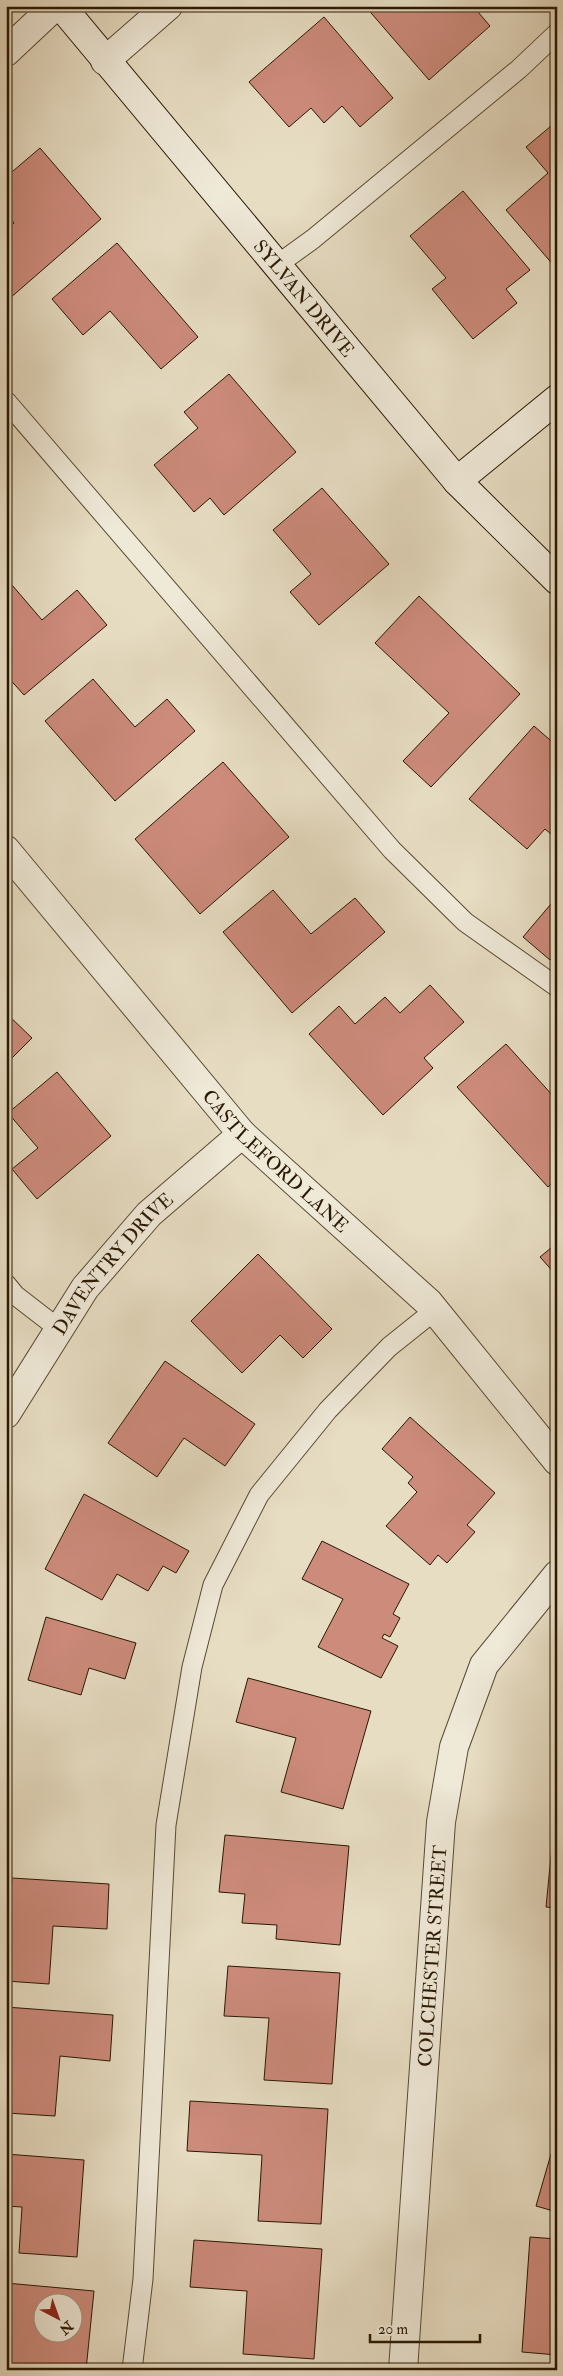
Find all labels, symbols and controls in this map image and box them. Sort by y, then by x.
street label: SYLVAN DRIVE [248,235,360,362]
street label: CASTLEFORD LANE [197,1085,354,1238]
street label: DAVENTRY DRIVE [48,1187,179,1340]
street label: COLCHESTER STREET [413,1844,452,2068]
north arrow [32,2294,82,2344]
scale bar [370,2311,480,2343]
text: N [56,2316,77,2338]
text: 20 m [378,2320,408,2339]

